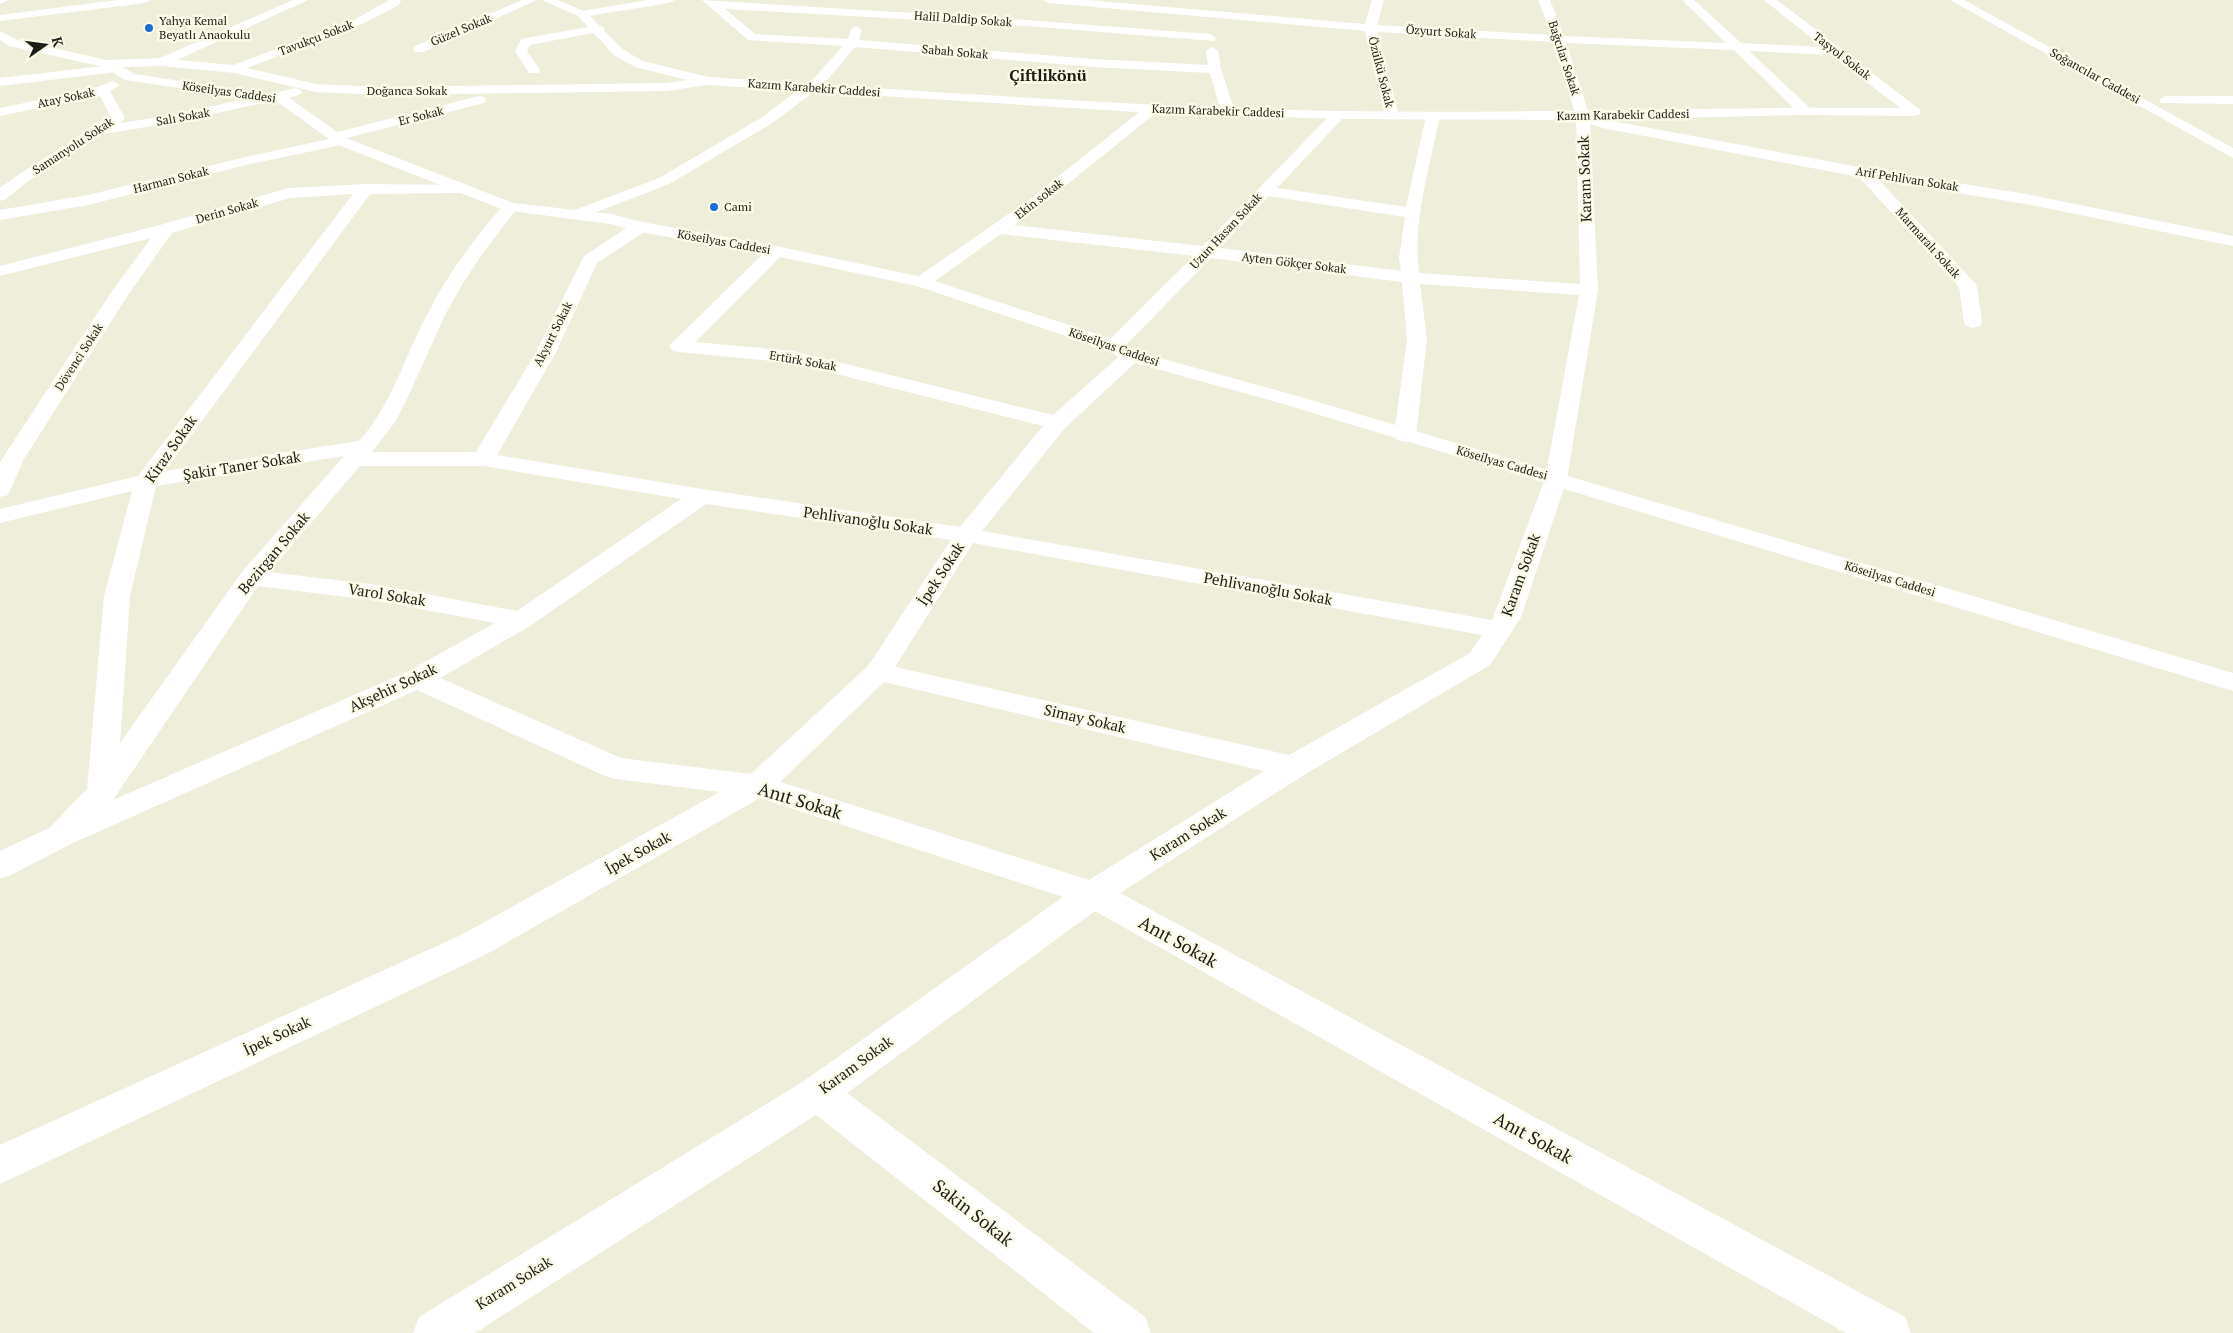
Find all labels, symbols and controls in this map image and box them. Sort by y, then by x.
street label: Halil Daldip Sokak [914,8,1013,29]
street label: Güzel Sokak [428,10,494,49]
place label: Yahya Kemal Beyatlı Anaokulu [159,13,250,42]
street label: Tavukçu Sokak [276,16,356,59]
street label: Bağcılar Sokak [1545,19,1584,98]
north arrow [20,20,70,70]
marker: Yahya Kemal Beyatlı Anaokulu [143,22,155,34]
street label: Özyurt Sokak [1405,22,1478,42]
street label: Taşyol Sokak [1810,28,1875,83]
text: K [48,35,69,49]
street label: Özülkü Sokak [1365,35,1398,110]
street label: Sabah Sokak [921,41,990,62]
street label: Soğancılar Caddesi [2047,45,2143,107]
district label: Çiftlikönü [1009,64,1087,86]
street label: Kazım Karabekir Caddesi [747,75,881,100]
street label: Köseilyas Caddesi [181,78,277,106]
street label: Doğanca Sokak [367,83,448,98]
street label: Atay Sokak [36,84,97,111]
street label: Kazım Karabekir Caddesi [1151,101,1285,120]
street label: Er Sokak [397,102,446,128]
street label: Salı Sokak [155,104,212,129]
street label: Kazım Karabekir Caddesi [1556,106,1690,123]
street label: Samanyolu Sokak [29,113,117,177]
street label: Karam Sokak [1572,135,1596,223]
street label: Harman Sokak [132,163,211,196]
street label: Arif Pehlivan Sokak [1854,163,1961,194]
street label: Ekin sokak [1012,175,1066,222]
street label: Uzun Hasan Sokak [1187,189,1265,272]
street label: Derin Sokak [194,194,261,227]
place label: Cami [724,199,752,214]
marker: Cami [708,201,720,213]
street label: Marmaralı Sokak [1893,204,1965,282]
street label: Köseilyas Caddesi [676,226,772,257]
street label: Ayten Gökçer Sokak [1241,249,1348,276]
street label: Akyurt Sokak [530,298,576,369]
street label: Dövenci Sokak [51,319,106,393]
street label: Köseilyas Caddesi [1067,324,1162,369]
street label: Ertürk Sokak [768,347,839,374]
street label: Kiraz Sokak [140,411,201,486]
street label: Köseilyas Caddesi [1455,442,1550,483]
street label: Şakir Taner Sokak [182,446,302,484]
street label: Pehlivanoğlu Sokak [802,501,934,539]
street label: Bezirgan Sokak [233,507,314,598]
street label: Karam Sokak [1496,530,1544,619]
street label: İpek Sokak [912,538,968,609]
street label: Köseilyas Caddesi [1843,558,1938,600]
street label: Pehlivanoğlu Sokak [1202,567,1334,609]
street label: Varol Sokak [347,578,428,610]
street label: Akşehir Sokak [346,658,440,716]
street label: Simay Sokak [1042,699,1128,737]
street label: Anıt Sokak [755,776,846,824]
street label: Karam Sokak [1145,802,1230,865]
street label: İpek Sokak [601,826,674,878]
street label: Anıt Sokak [1135,910,1223,973]
street label: İpek Sokak [240,1011,314,1059]
street label: Karam Sokak [815,1031,897,1098]
street label: Anıt Sokak [1490,1106,1578,1169]
street label: Sakin Sokak [928,1173,1019,1252]
street label: Karam Sokak [471,1251,556,1314]

